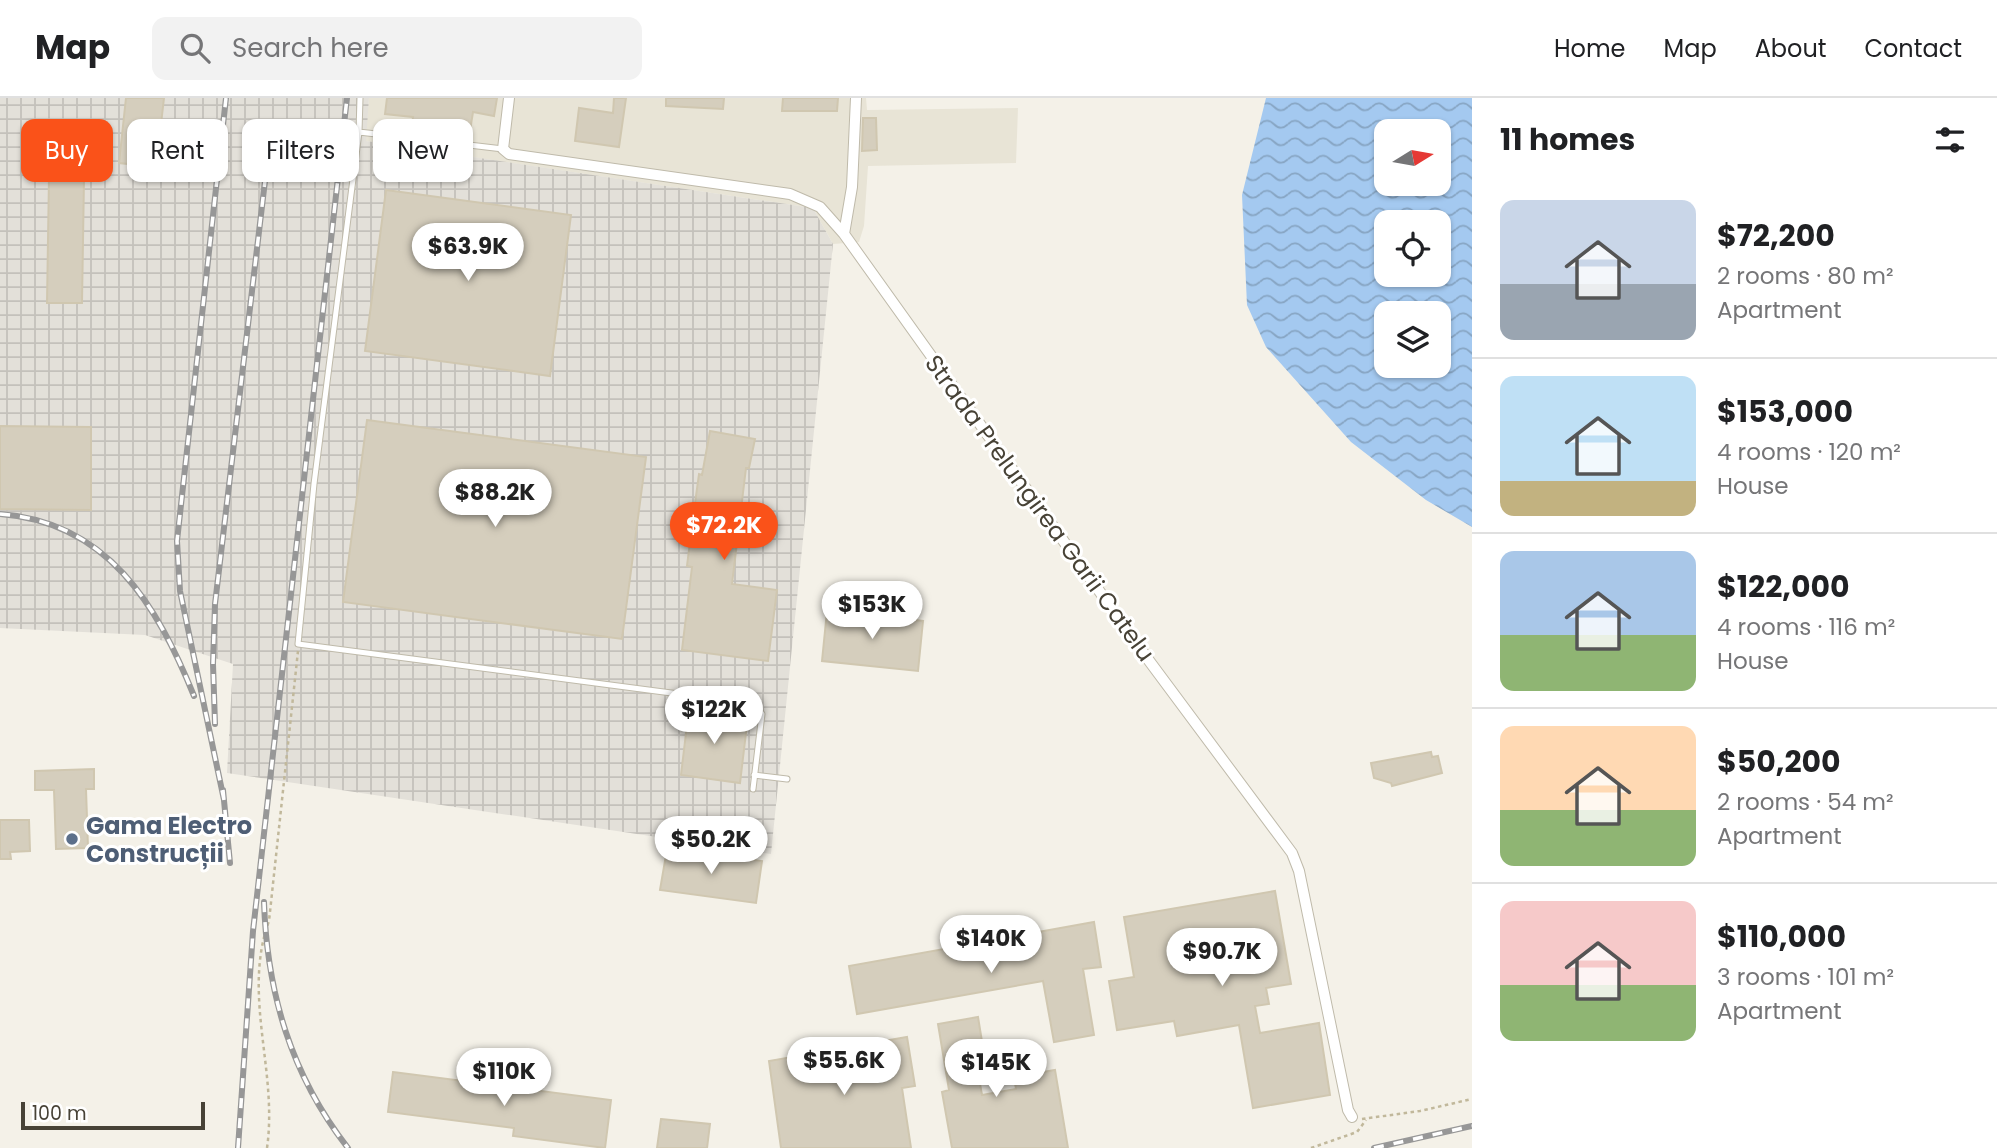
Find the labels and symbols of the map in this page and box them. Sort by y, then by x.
north arrow [1374,119,1451,196]
pin: $63.9K [411,223,525,283]
street label: Strada Prelungirea Garii Catelu [917,348,1163,668]
pin: $88.2K [438,470,552,529]
pin: $72.2K [667,503,781,562]
pin: $153K [823,582,921,641]
pin: $122K [665,686,763,746]
place label: Gama Electro Construcții [86,809,252,870]
pin: $50.2K [654,816,768,876]
marker: Gama Electro Construcții [64,831,80,847]
pin: $140K [942,916,1040,975]
pin: $90.7K [1165,928,1279,988]
pin: $55.6K [787,1038,901,1097]
pin: $145K [947,1040,1045,1099]
pin: $110K [455,1048,553,1108]
scale bar [21,1099,205,1131]

